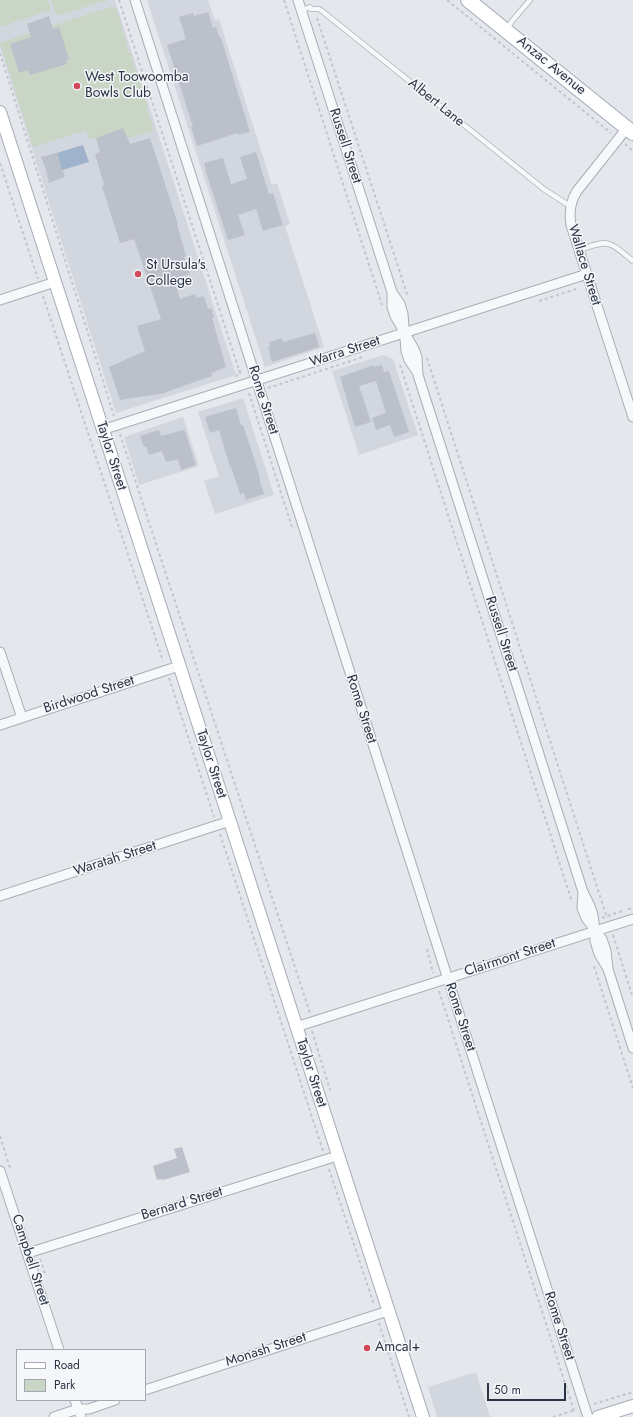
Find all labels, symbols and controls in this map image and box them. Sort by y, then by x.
street label: Anzac Avenue [513,33,589,99]
place label: West Toowoomba Bowls Club [85,70,189,102]
street label: Albert Lane [404,75,468,131]
marker: West Toowoomba Bowls Club [72,81,82,91]
street label: Russell Street [325,106,365,186]
street label: Wallace Street [564,222,604,308]
place label: St Ursula's College [146,258,206,290]
marker: St Ursula's College [133,269,143,279]
street label: Warra Street [308,333,382,371]
street label: Rome Street [244,364,282,436]
street label: Taylor Street [92,420,130,492]
street label: Russell Street [481,594,521,674]
street label: Birdwood Street [42,672,136,718]
street label: Rome Street [342,673,380,745]
street label: Taylor Street [192,728,230,800]
street label: Waratah Street [72,838,158,880]
street label: Clairmont Street [462,935,558,981]
street label: Rome Street [441,981,479,1053]
street label: Taylor Street [292,1037,330,1109]
street label: Bernard Street [139,1184,225,1224]
street label: Campbell Street [7,1212,53,1308]
street label: Rome Street [540,1290,578,1362]
street label: Monash Street [224,1329,308,1371]
place label: Amcal+ [375,1340,420,1356]
marker: Amcal+ [362,1343,372,1353]
legend [16,1349,146,1401]
text: Road [54,1356,80,1374]
scale bar [489,1375,568,1401]
text: Park [54,1376,75,1394]
text: 50 m [494,1381,521,1399]

